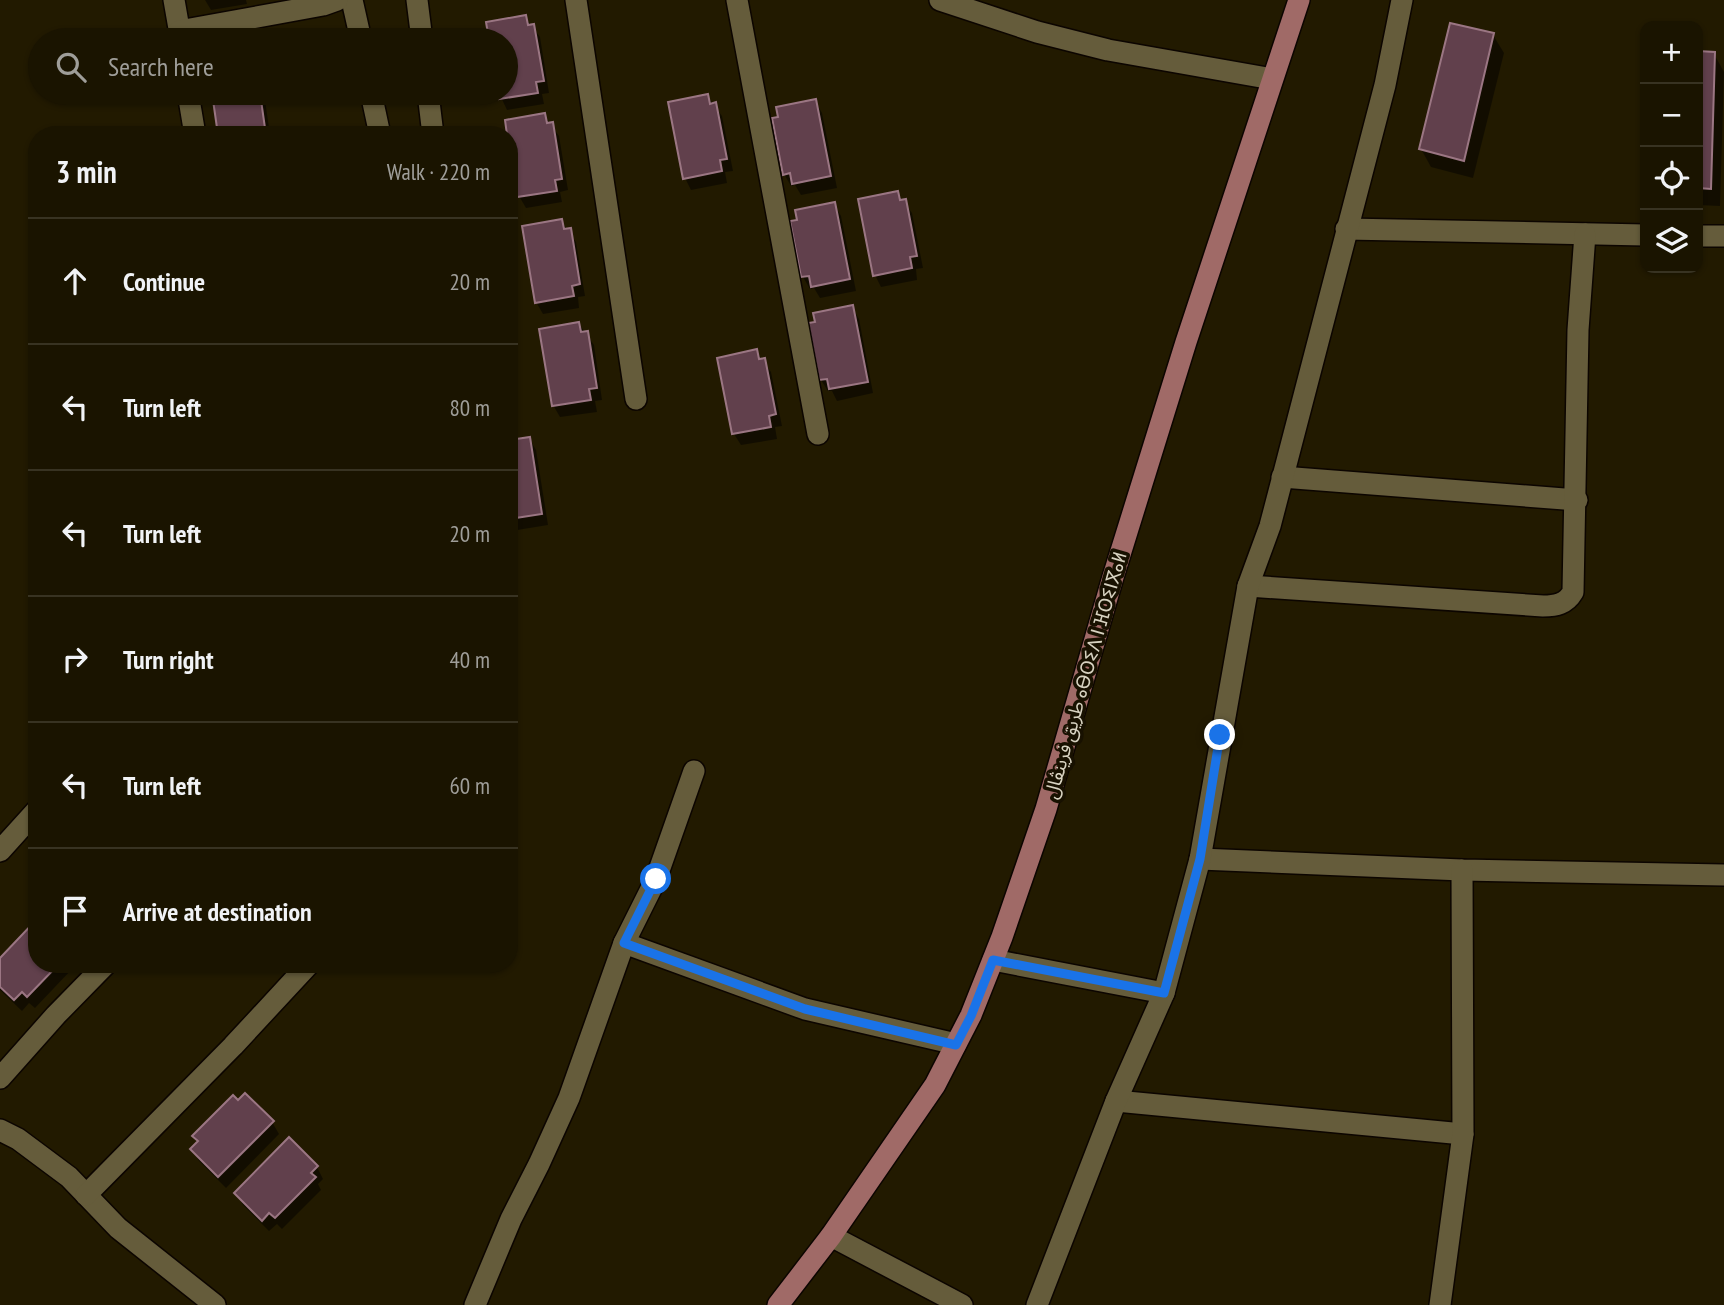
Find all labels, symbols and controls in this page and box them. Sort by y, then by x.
map controls [1640,21,1703,273]
button: + [1640,21,1703,84]
search box [28,28,518,105]
icon: search [52,48,90,86]
text: Search here [108,50,214,83]
button: − [1640,84,1703,147]
button: locate [1640,147,1703,210]
text: 3 min [56,152,117,191]
text: Walk · 220 m [387,157,490,186]
button: layers [1640,210,1703,273]
icon: ahead [56,262,94,300]
text: Continue [123,265,205,298]
text: 20 m [449,267,490,296]
icon: left [56,388,94,426]
text: Turn left [123,391,201,424]
text: 80 m [449,393,490,422]
icon: left [56,514,94,552]
text: Turn left [123,517,201,550]
text: 20 m [449,519,490,548]
street label: طريق فرينڨال ⴰⴱⵔⵉⴷ ⵏ ⴼⵔⵉⵏⴳⴰⵍ [1038,549,1132,801]
icon: right [56,640,94,678]
text: Turn right [123,643,214,676]
text: 40 m [449,645,490,674]
route end [1204,719,1235,750]
icon: left [56,766,94,804]
text: Turn left [123,769,201,802]
text: 60 m [449,771,490,800]
route start [640,863,671,894]
icon: arrive [56,892,94,930]
text: Arrive at destination [123,895,312,928]

